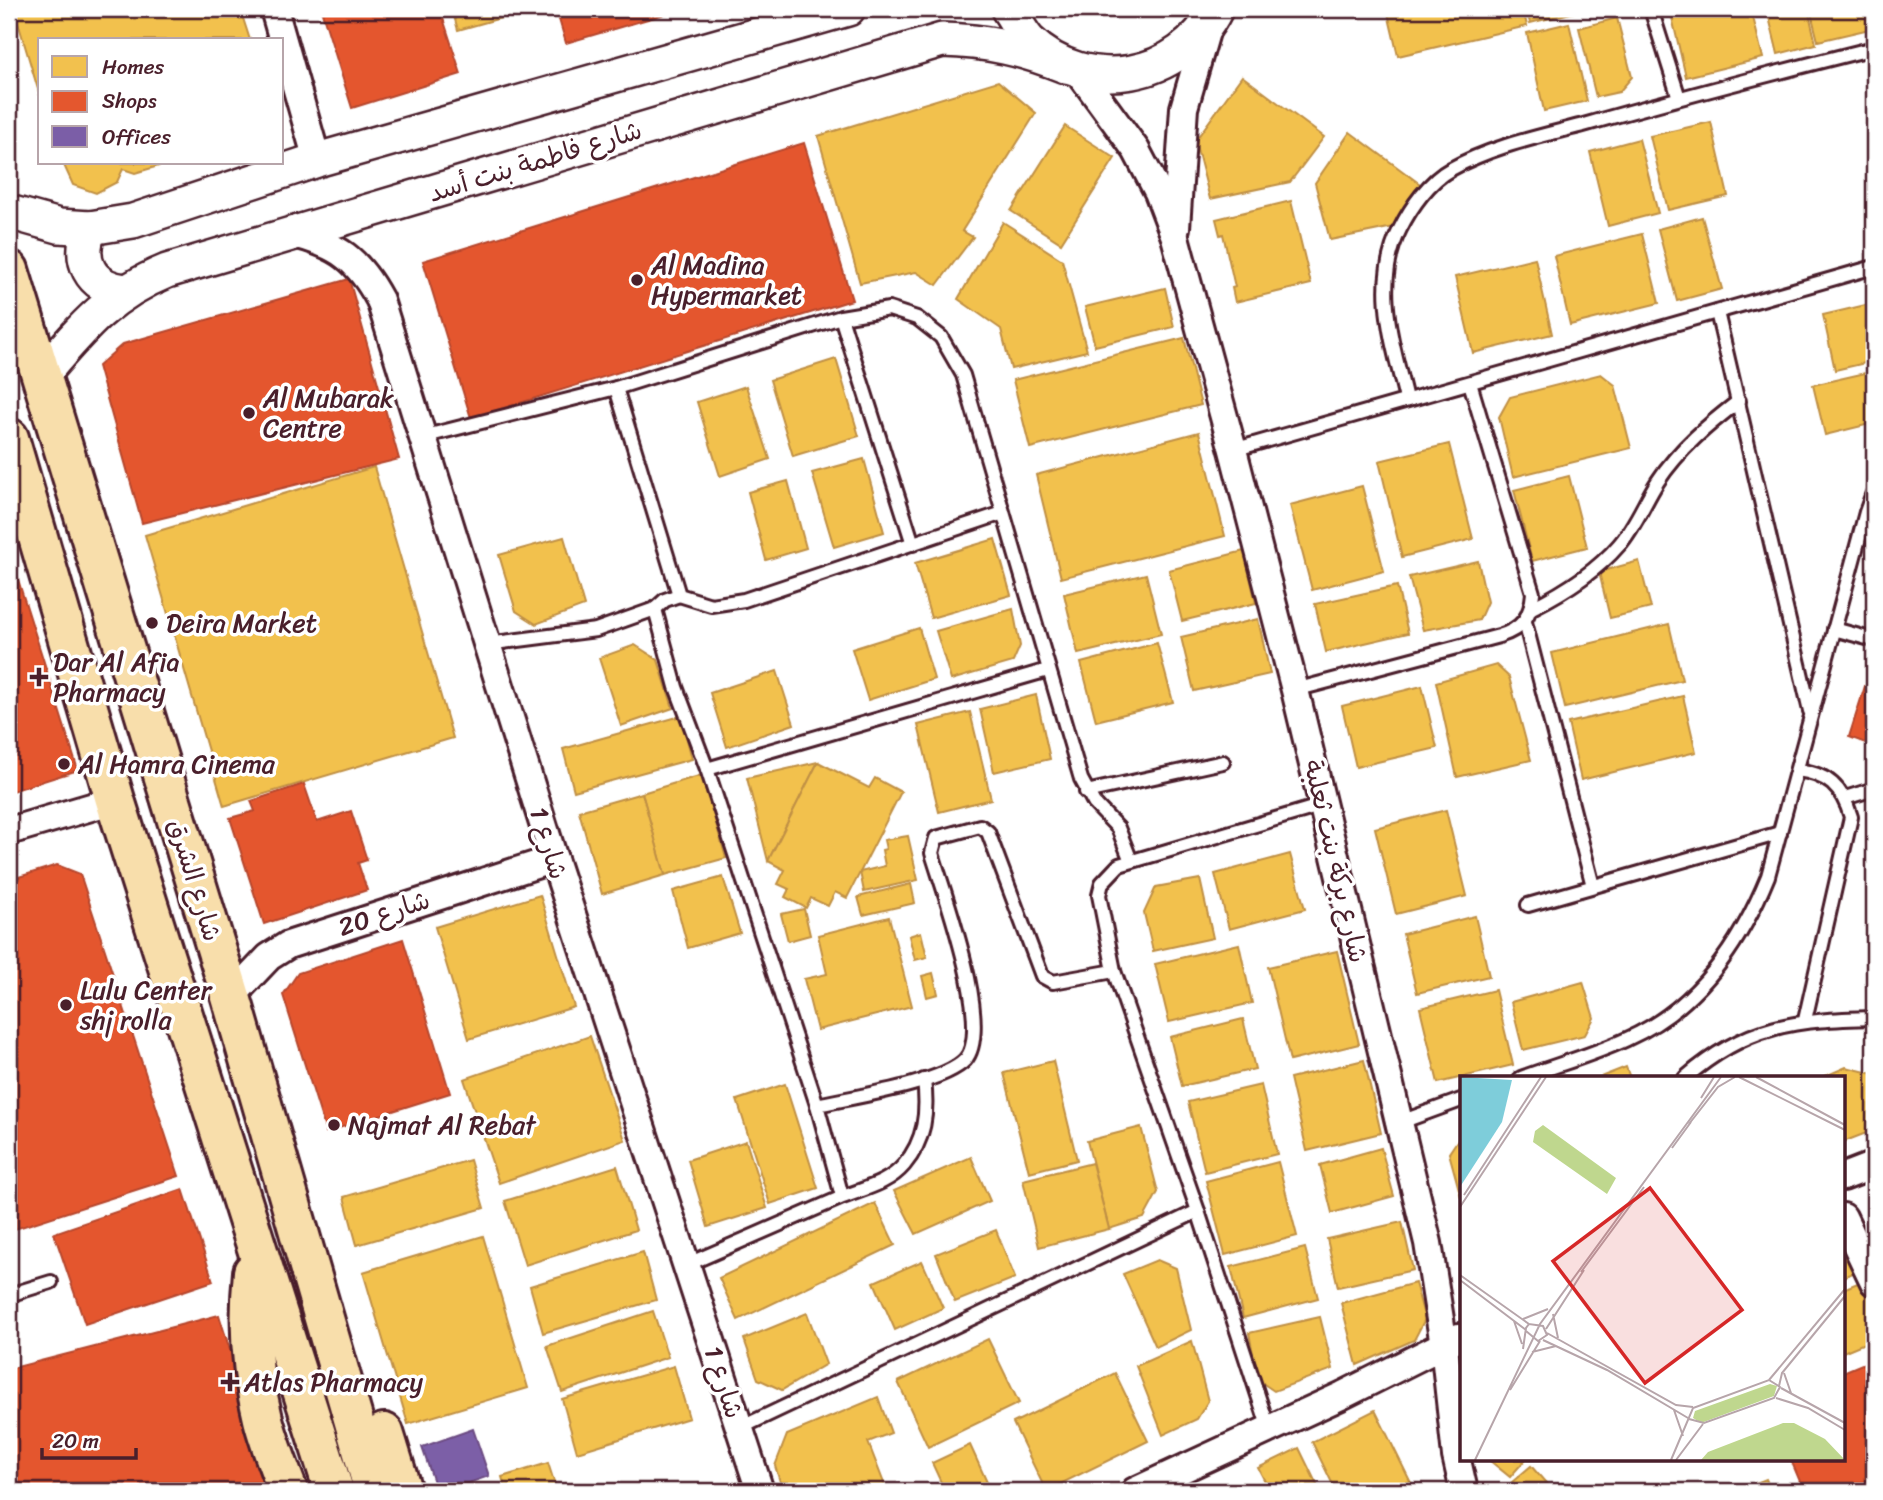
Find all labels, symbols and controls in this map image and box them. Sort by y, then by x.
legend [38,38,284,164]
text: Homes [102,48,164,86]
text: Shops [102,82,157,120]
street label: شارع فاطمة بنت أسد [423,107,647,215]
text: Offices [102,118,171,156]
place label: Al Madina Hypermarket [650,242,802,318]
marker: Al Madina Hypermarket [629,272,645,288]
place label: Al Mubarak Centre [262,375,394,451]
marker: Al Mubarak Centre [241,405,257,421]
place label: Deira Market [166,600,317,646]
marker: Deira Market [144,615,160,631]
place label: Dar Al Afia Pharmacy [53,639,179,715]
marker: Dar Al Afia Pharmacy [31,669,47,685]
place label: Al Hamra Cinema [77,741,276,787]
street label: شارع بركة بنت ثعلبة [1290,755,1382,967]
marker: Al Hamra Cinema [56,756,72,772]
street label: شارع 1 [516,801,582,885]
street label: شارع الشرق [155,813,235,947]
street label: شارع 20 [332,877,436,949]
place label: Lulu Center shj rolla [79,967,213,1043]
marker: Lulu Center shj rolla [58,997,74,1013]
inset map [1460,1076,1844,1462]
place label: Najmat Al Rebat [348,1102,537,1148]
marker: Najmat Al Rebat [326,1117,342,1133]
street label: شارع 1 [691,1340,757,1424]
place label: Atlas Pharmacy [243,1359,423,1405]
marker: Atlas Pharmacy [222,1374,238,1390]
scale bar [42,1416,136,1460]
text: 20 m [52,1422,99,1460]

